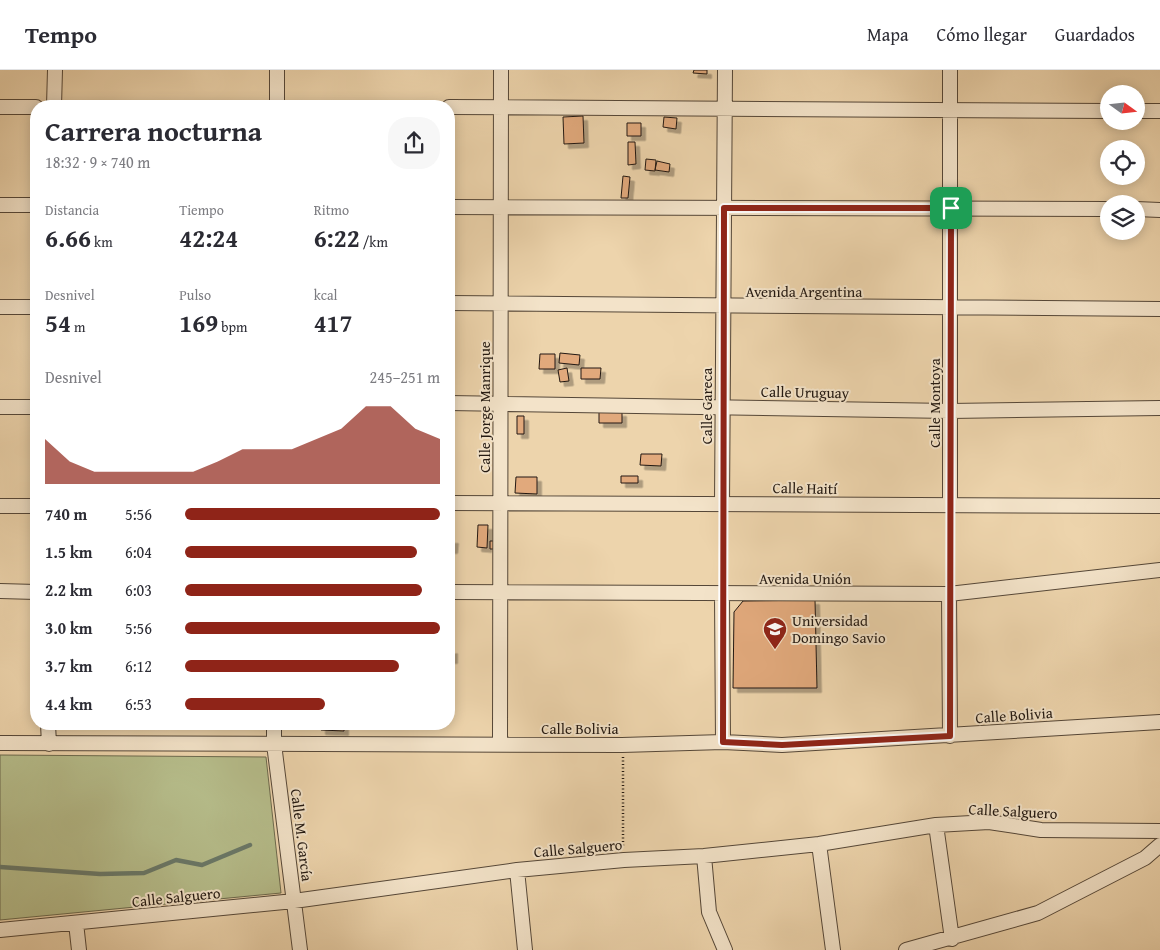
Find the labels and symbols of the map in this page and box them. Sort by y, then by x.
north arrow [1100,85,1145,130]
pin [930,187,972,229]
street label: Avenida Argentina [746,281,862,302]
street label: Calle Jorge Manrique [474,341,495,473]
street label: Calle Montoya [924,358,945,448]
street label: Calle Gareca [696,368,717,444]
street label: Calle Uruguay [761,381,850,403]
street label: Calle Haití [772,477,838,499]
street label: Avenida Unión [759,568,852,589]
place label: Universidad Domingo Savio [792,610,886,648]
school or university icon: Universidad Domingo Savio [762,616,788,650]
street label: Calle Bolivia [975,702,1053,728]
street label: Calle Bolivia [541,718,619,739]
street label: Calle M. García [286,788,318,882]
street label: Calle Salguero [968,798,1058,824]
street label: Calle Salguero [533,834,624,862]
street label: Calle Salguero [131,882,222,912]

